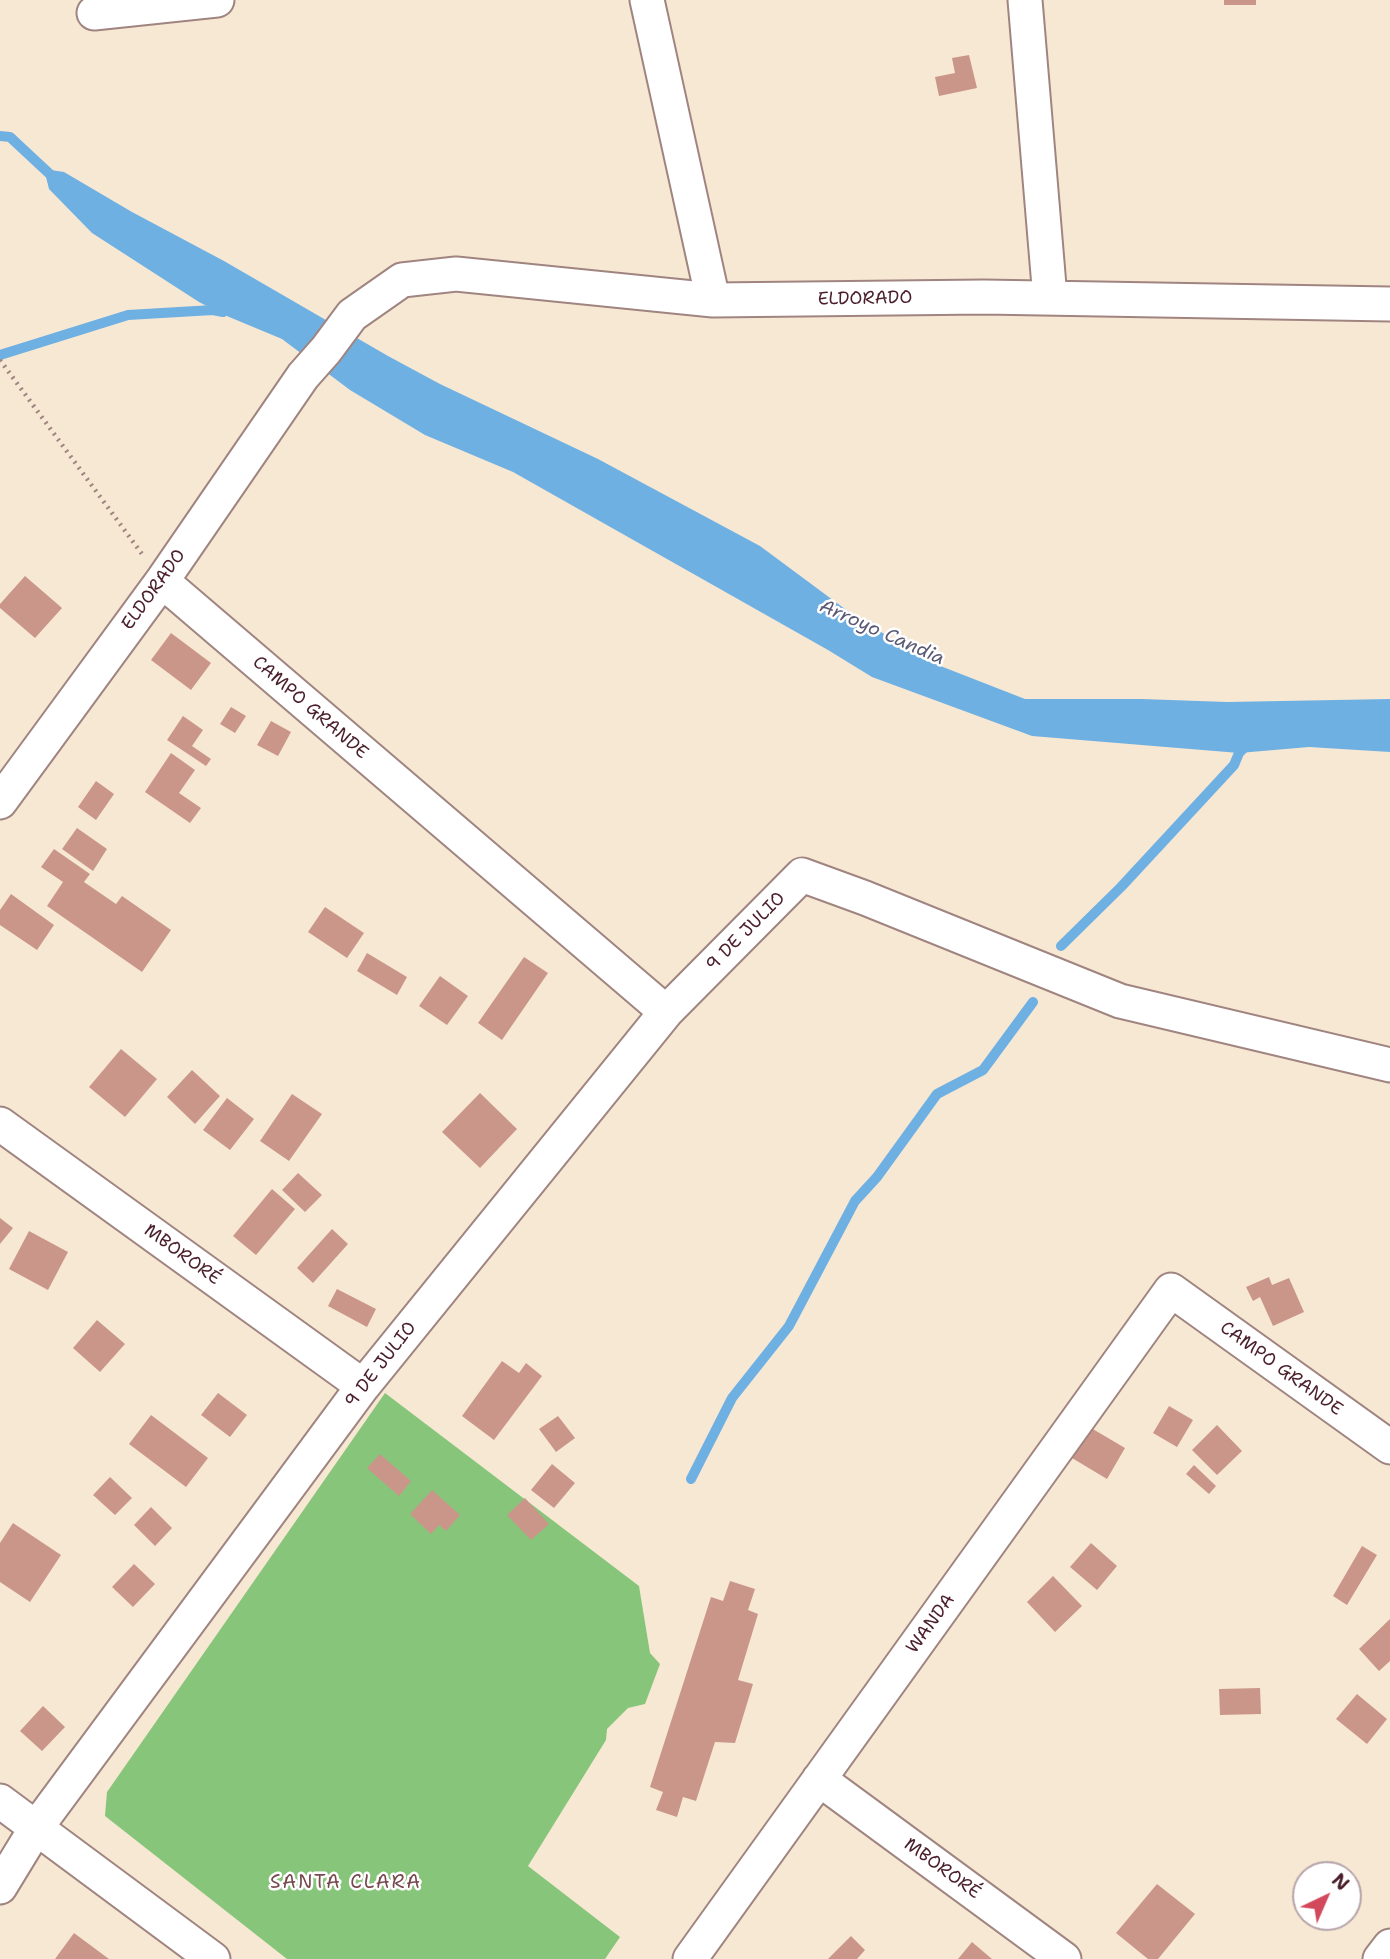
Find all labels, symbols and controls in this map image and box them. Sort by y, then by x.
street label: ELDORADO [817,287,913,311]
street label: ELDORADO [117,545,191,635]
water label: Arroyo Candia [816,595,948,671]
street label: CAMPO GRANDE [248,652,372,764]
street label: 9 DE JULIO [702,888,790,976]
street label: MBORORÉ [139,1220,225,1290]
street label: CAMPO GRANDE [1216,1317,1346,1421]
street label: 9 DE JULIO [341,1318,421,1412]
street label: WANDA [902,1590,960,1658]
street label: MBORORÉ [899,1834,985,1904]
north arrow [1292,1861,1362,1931]
text: N [1326,1868,1355,1896]
district label: SANTA CLARA [271,1872,421,1894]

